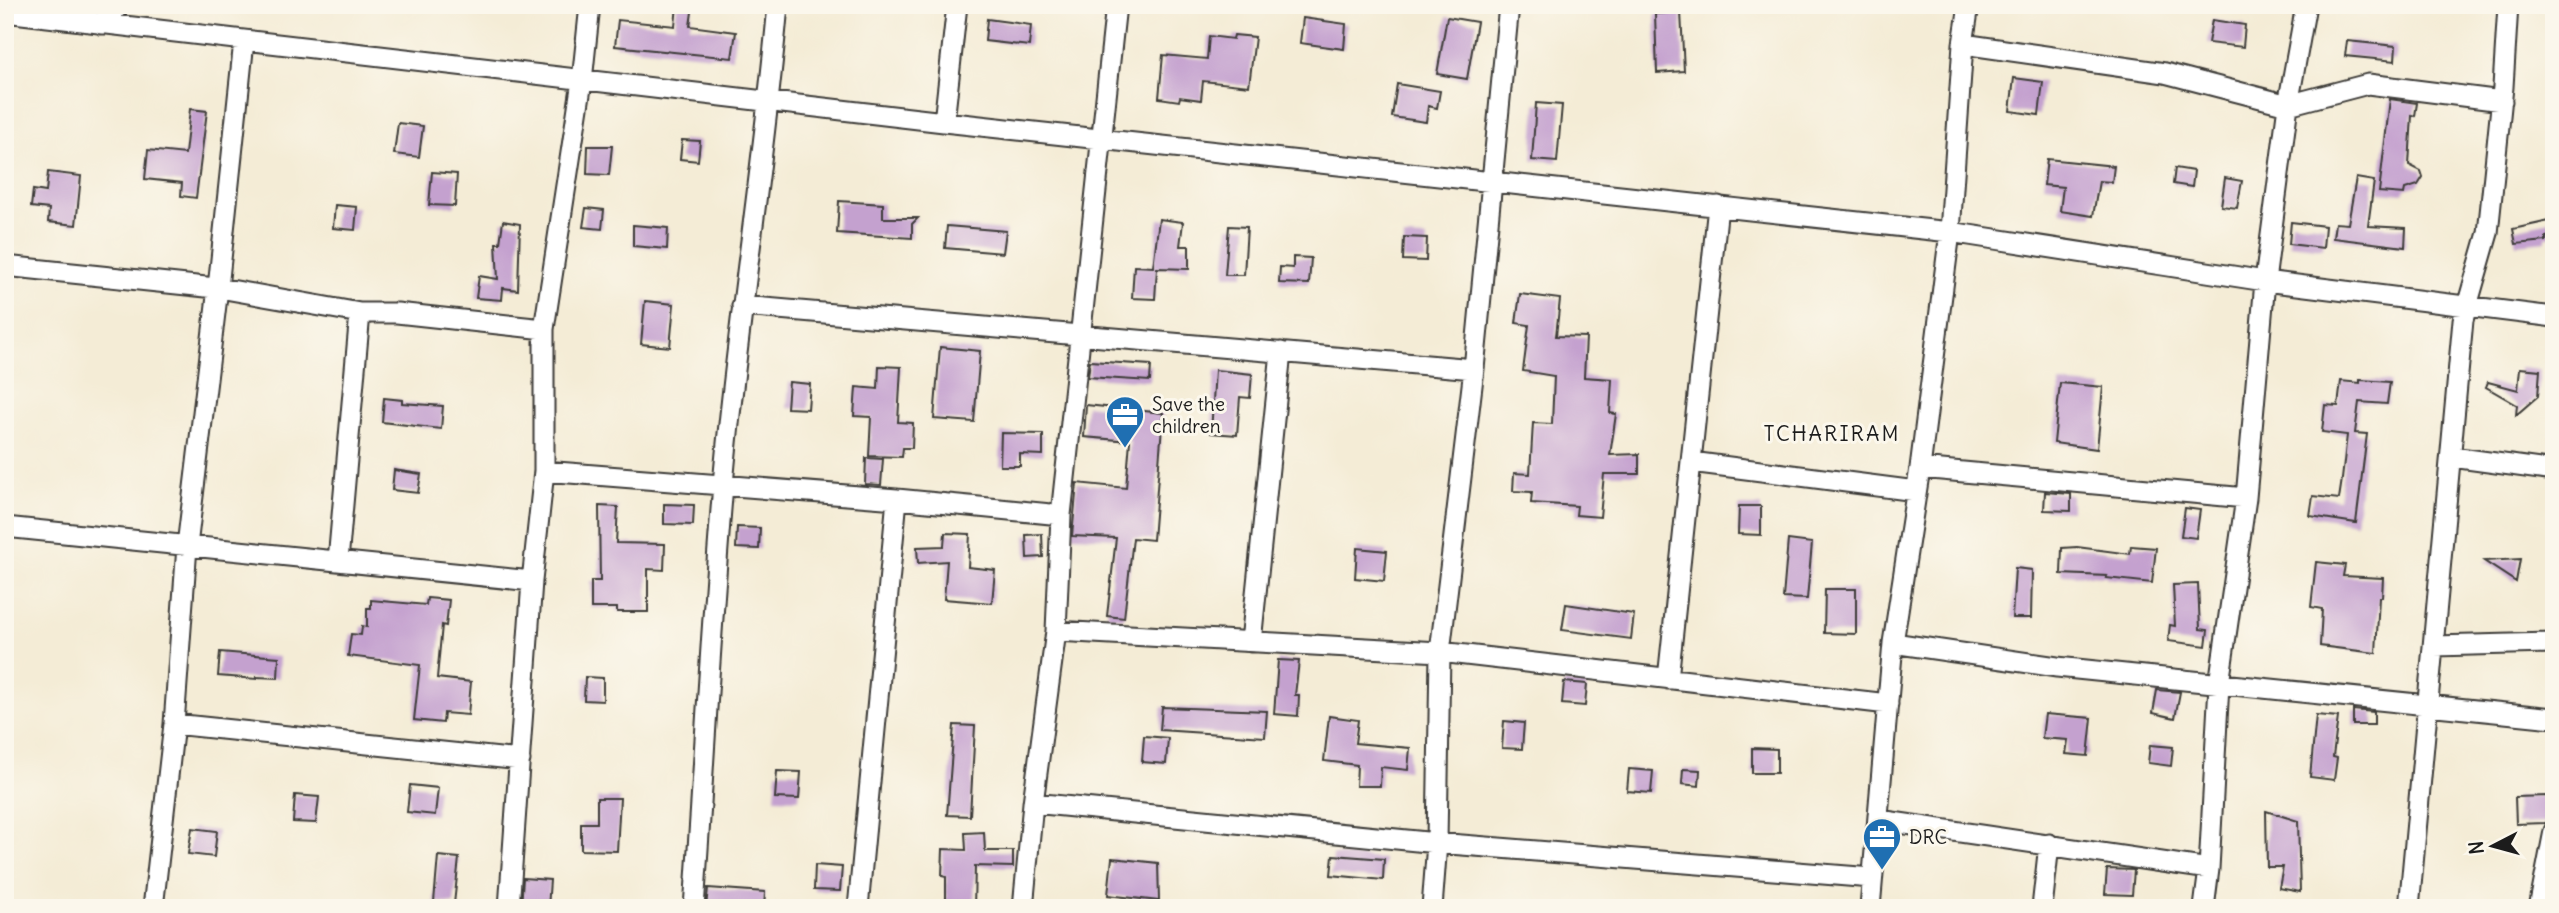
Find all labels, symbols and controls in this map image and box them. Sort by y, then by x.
place label: Save the children [1152,392,1225,438]
office icon: Save the children [1104,394,1146,449]
district label: TCHARIRAM [1764,420,1900,447]
north arrow [2458,811,2528,881]
office icon: DRC [1861,816,1903,871]
place label: DRC [1909,825,1947,849]
text: N [2463,840,2489,856]

